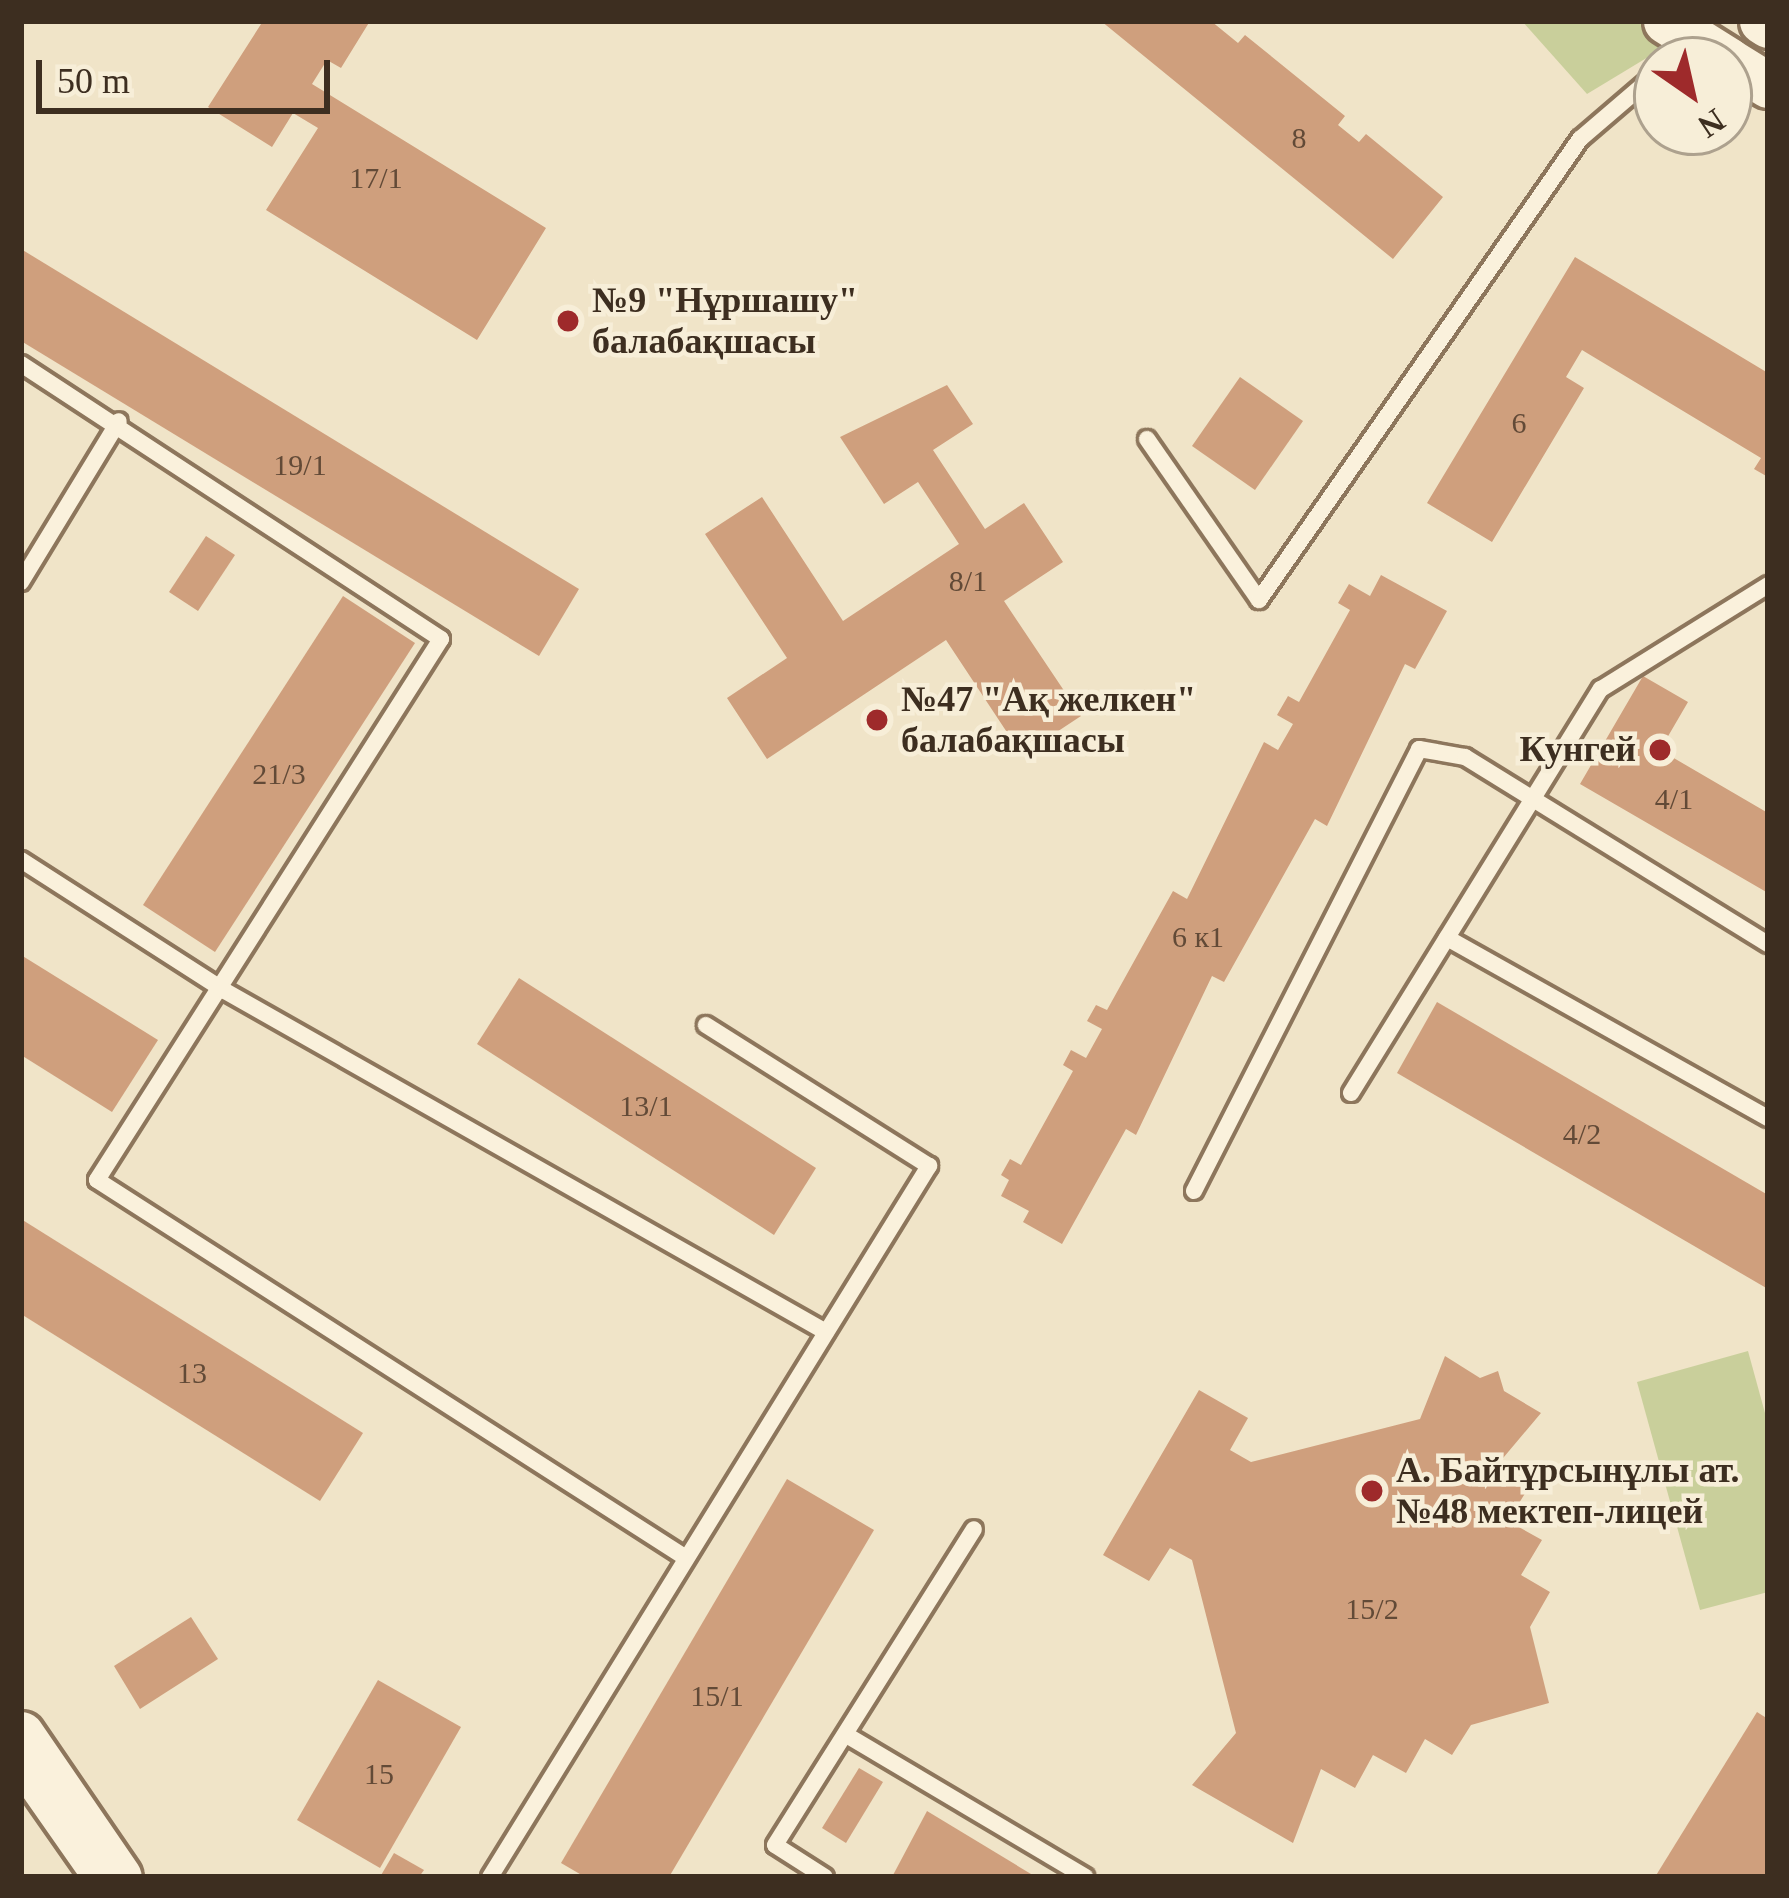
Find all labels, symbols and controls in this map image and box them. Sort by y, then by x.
scale bar [42,36,336,110]
north arrow [1633,36,1753,156]
text: 50 m [57,61,130,101]
text: N [1692,102,1731,145]
house number: 8 [1292,120,1306,156]
house number: 17/1 [349,160,403,196]
place label: №9 "Нұршашу" балабақшасы [592,278,858,363]
marker: №9 "Нұршашу" балабақшасы [555,308,581,334]
house number: 6 [1512,405,1526,441]
house number: 19/1 [273,447,327,483]
house number: 8/1 [949,563,987,599]
place label: №47 "Ақ желкен" балабақшасы [901,677,1196,762]
marker: №47 "Ақ желкен" балабақшасы [864,707,890,733]
place label: Кунгей [1519,728,1636,772]
marker: Кунгей [1647,737,1673,763]
house number: 21/3 [252,756,306,792]
house number: 4/1 [1655,781,1693,817]
house number: 6 к1 [1172,919,1224,955]
house number: 13/1 [619,1088,673,1124]
house number: 4/2 [1563,1116,1601,1152]
house number: 13 [177,1355,207,1391]
place label: А. Байтұрсынұлы ат. №48 мектеп-лицей [1396,1448,1739,1533]
marker: А. Байтұрсынұлы ат. №48 мектеп-лицей [1359,1478,1385,1504]
house number: 15/2 [1345,1591,1399,1627]
house number: 15/1 [690,1678,744,1714]
house number: 15 [364,1756,394,1792]

